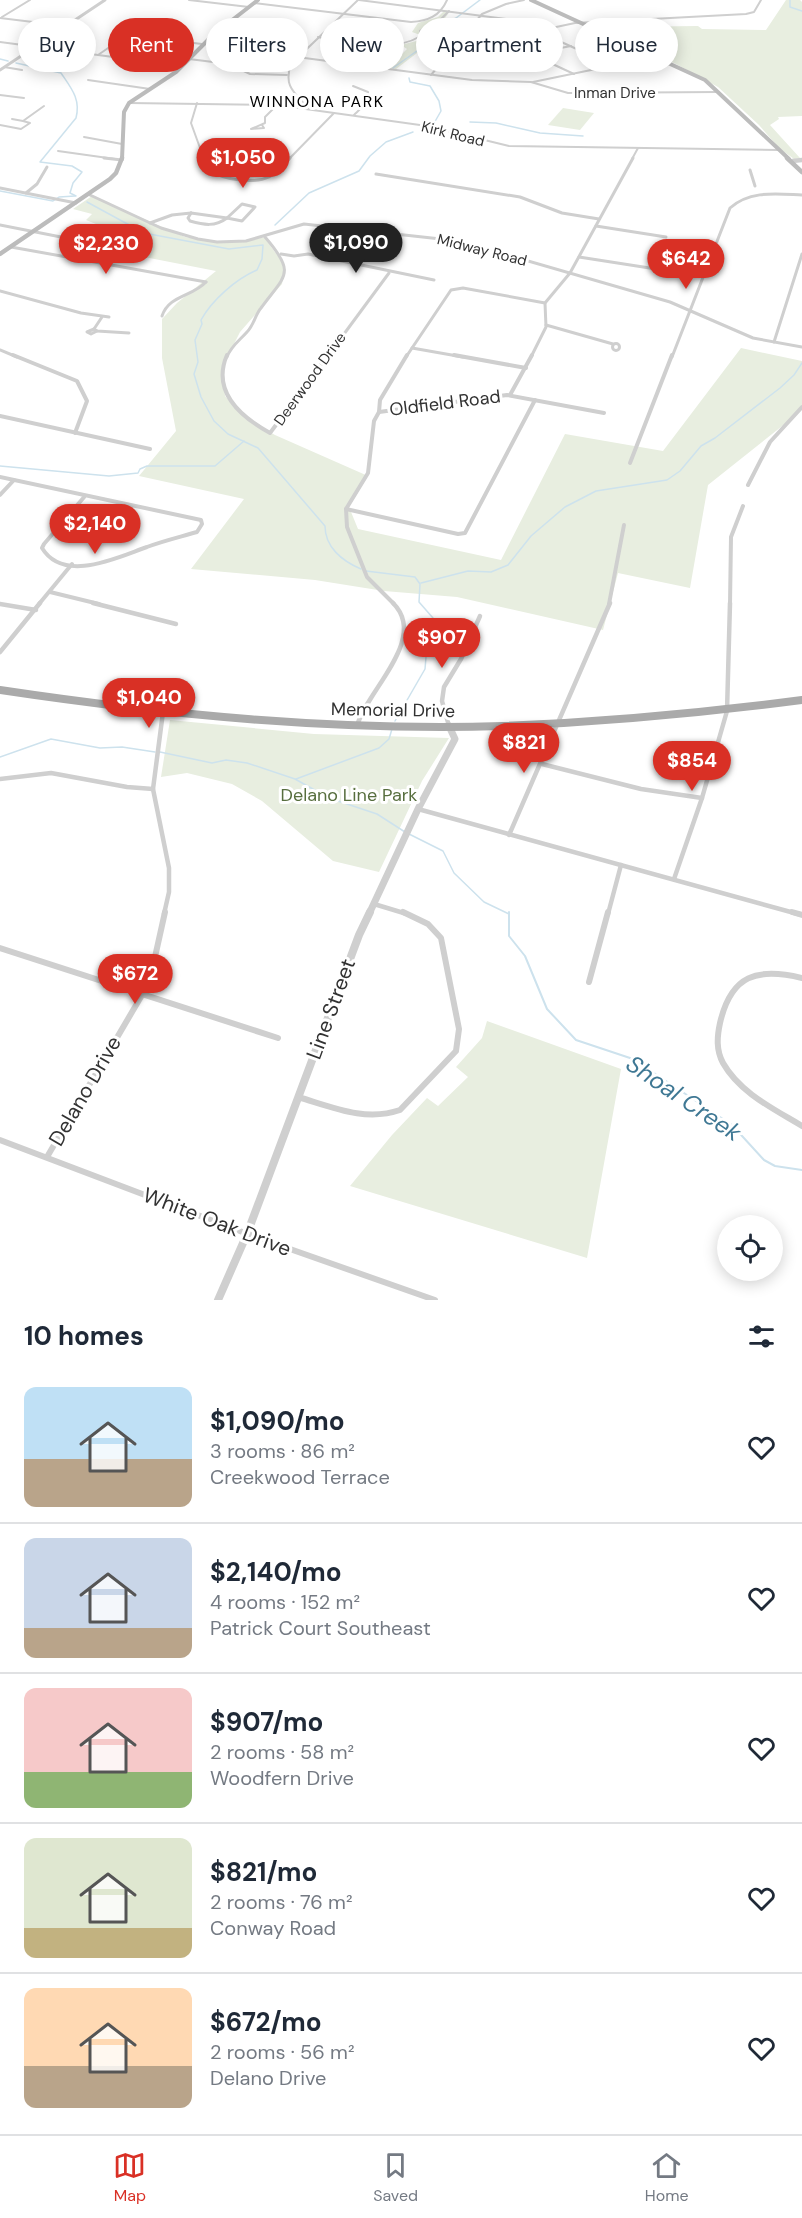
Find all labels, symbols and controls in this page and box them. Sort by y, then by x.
chip: Buy [18,18,96,72]
chip: Rent [108,18,194,72]
chip: Filters [206,18,308,72]
chip: New [320,18,404,72]
chip: Apartment [416,18,563,72]
chip: House [575,18,678,72]
street label: Inman Drive [574,83,656,103]
district label: WINNONA PARK [249,91,385,112]
street label: Kirk Road [419,117,487,151]
pin: $1,050 [194,138,292,189]
text: $1,050 [211,144,275,170]
pin: $1,090 [307,223,405,274]
pin: $2,230 [57,224,155,275]
text: $1,090 [323,229,389,255]
street label: Midway Road [435,229,529,271]
text: $2,230 [73,230,139,256]
pin: $642 [650,239,722,290]
text: $642 [661,245,711,271]
street label: Deerwood Drive [269,328,351,430]
street label: Oldfield Road [388,384,502,422]
pin: $2,140 [46,504,144,555]
text: $2,140 [64,510,126,536]
pin: $907 [406,618,478,669]
text: $907 [417,624,467,650]
pin: $1,040 [100,678,198,729]
text: $1,040 [116,684,182,710]
street label: Memorial Drive [331,697,455,723]
pin: $821 [488,723,560,774]
text: $821 [502,729,546,755]
pin: $854 [656,741,728,792]
text: $854 [667,747,717,773]
park label: Delano Line Park [281,783,417,807]
pin: $672 [99,954,171,1005]
street label: Line Street [300,955,362,1063]
text: $672 [112,960,158,986]
street label: Delano Drive [42,1031,128,1151]
water label: Shoal Creek [620,1048,748,1148]
street label: White Oak Drive [139,1181,295,1263]
map controls [717,1215,783,1281]
button: locate [717,1215,783,1281]
text: 10 homes [24,1319,144,1353]
icon: filters [745,1320,778,1353]
text: $1,090/mo [210,1404,345,1438]
icon: home [72,1411,144,1483]
icon: heart [745,1431,778,1464]
text: 3 rooms · 86 m² [210,1438,355,1464]
text: Creekwood Terrace [210,1464,390,1490]
text: $2,140/mo [210,1555,342,1589]
icon: home [72,1562,144,1634]
icon: heart [745,1582,778,1615]
text: 4 rooms · 152 m² [210,1589,360,1615]
text: Patrick Court Southeast [210,1615,431,1641]
text: $907/mo [210,1705,323,1739]
icon: home [72,1712,144,1784]
icon: heart [745,1732,778,1765]
text: 2 rooms · 58 m² [210,1739,354,1765]
text: Woodfern Drive [210,1765,354,1791]
text: $821/mo [210,1855,317,1889]
icon: home [72,1862,144,1934]
icon: heart [745,1882,778,1915]
text: 2 rooms · 76 m² [210,1889,353,1915]
text: Conway Road [210,1915,336,1941]
text: $672/mo [210,2005,322,2039]
icon: home [72,2012,144,2084]
icon: heart [745,2032,778,2065]
text: 2 rooms · 56 m² [210,2039,355,2065]
text: Delano Drive [210,2065,326,2091]
tab: Map [113,2149,146,2206]
tab: Saved [373,2149,418,2206]
tab: Home [645,2149,689,2206]

